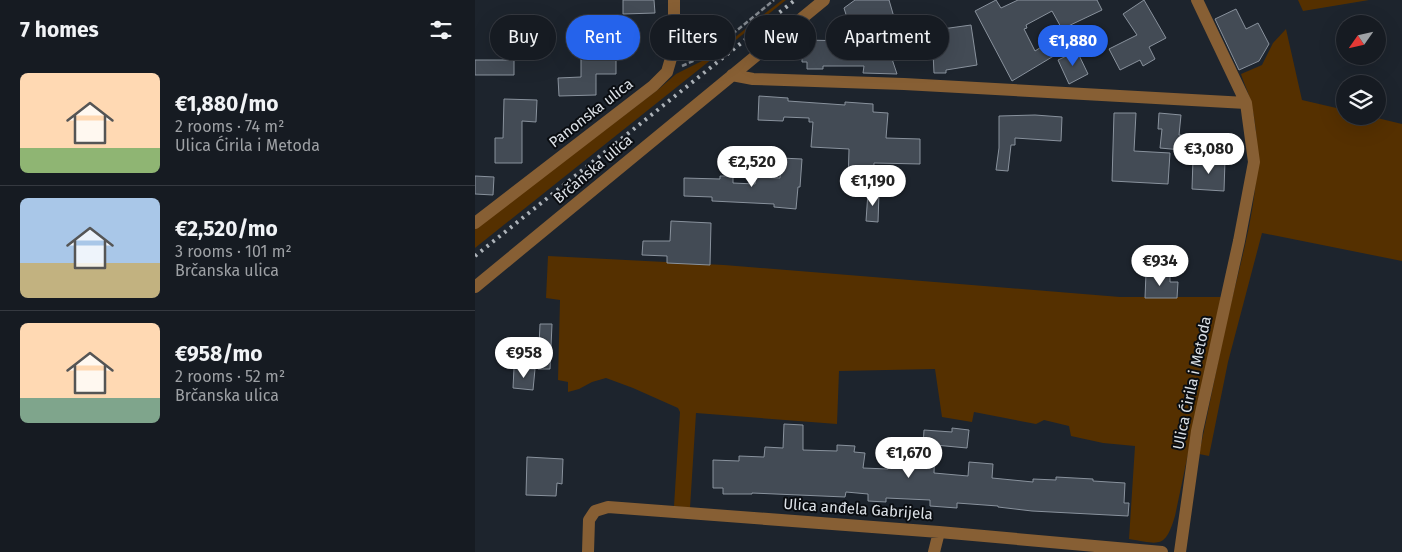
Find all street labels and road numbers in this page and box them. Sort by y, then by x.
street label: Panonska ulica [545,75,637,151]
street label: Brčanska ulica [550,131,636,207]
street label: Ulica Ćirila i Metoda [1169,315,1215,451]
street label: Ulica anđela Gabrijela [783,495,933,523]

